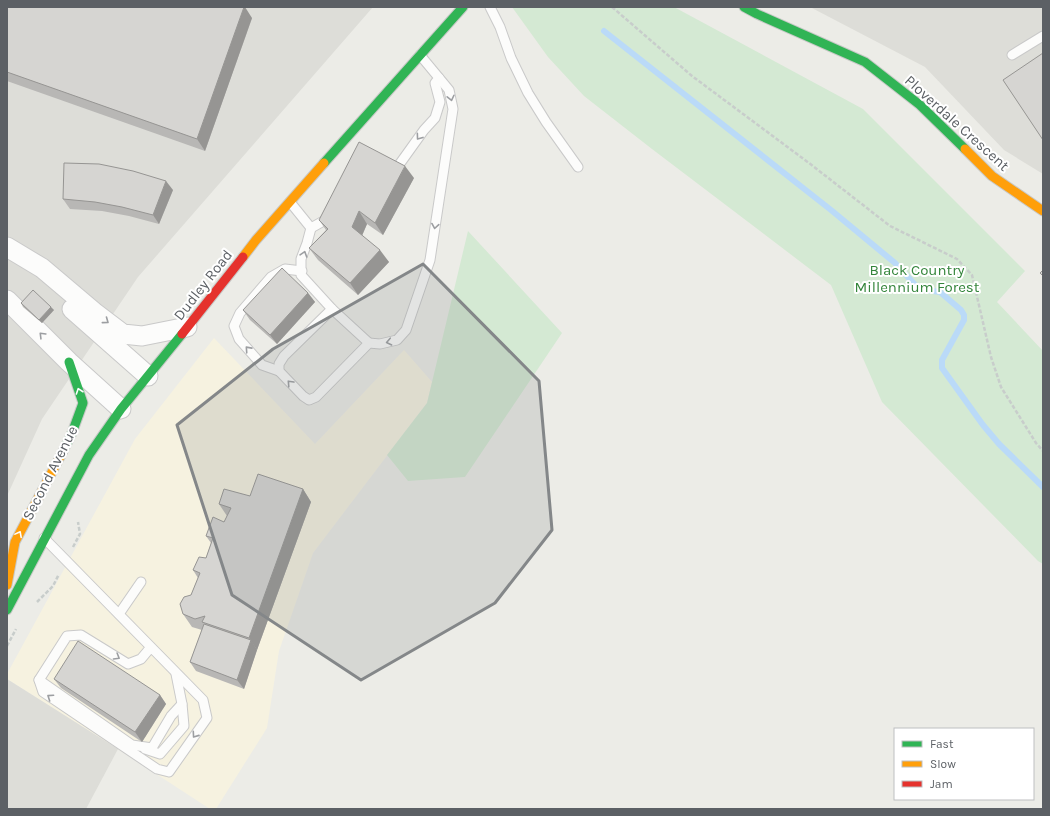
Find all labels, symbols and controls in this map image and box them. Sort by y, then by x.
street label: Ploverdale Crescent [901,71,1013,175]
one-way arrow [446,95,454,101]
one-way arrow [416,133,424,140]
one-way arrow [432,223,440,229]
street label: Dudley Road [170,246,236,324]
one-way arrow [299,251,307,258]
park label: Black Country Millennium Forest [855,261,980,296]
one-way arrow [101,316,108,323]
one-way arrow [39,332,47,340]
one-way arrow [386,337,393,346]
one-way arrow [245,347,252,354]
one-way arrow [288,380,295,387]
one-way arrow [75,388,84,395]
street label: Second Avenue [18,423,82,523]
one-way arrow [14,531,22,538]
one-way arrow [113,653,120,660]
one-way arrow [48,695,55,702]
legend [894,728,1034,800]
one-way arrow [192,731,200,738]
text: Fast [930,737,954,751]
text: Slow [930,757,956,771]
text: Jam [930,777,953,791]

